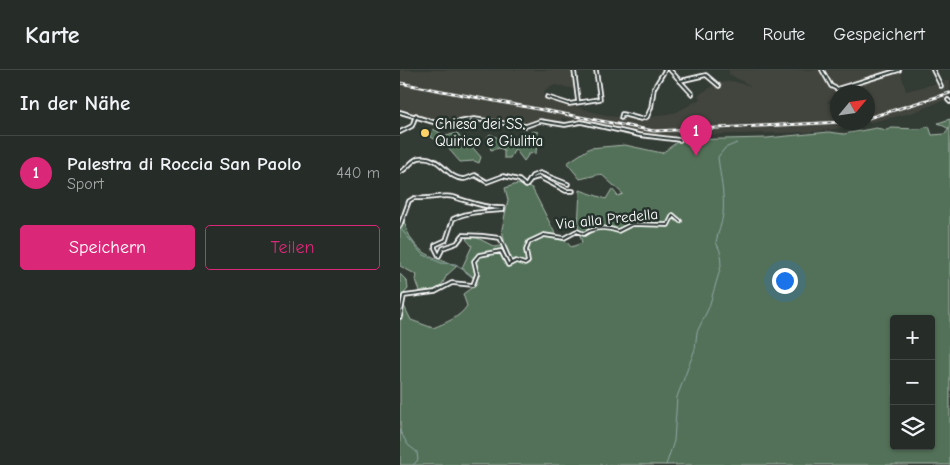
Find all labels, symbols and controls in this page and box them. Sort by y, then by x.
text: Karte [25,21,79,49]
text: Karte [694,24,734,45]
text: Route [762,24,805,45]
text: Gespeichert [833,24,925,45]
north arrow [830,85,875,130]
text: In der Nähe [20,91,130,115]
place label: Chiesa dei SS. Quirico e Giulitta [435,115,543,150]
pin: 1 [680,115,712,156]
marker: Chiesa dei SS. Quirico e Giulitta [419,127,431,139]
text: Palestra di Roccia San Paolo [67,153,301,175]
text: 1 [33,164,39,182]
text: 440 m [336,164,380,182]
text: Sport [67,175,104,193]
street label: Via alla Predella [555,205,659,233]
button: Speichern [20,225,195,270]
button: Teilen [205,225,380,270]
your location [772,268,798,294]
map controls [890,315,935,450]
button: + [890,315,935,360]
button: − [890,360,935,405]
button: layers [890,405,935,450]

